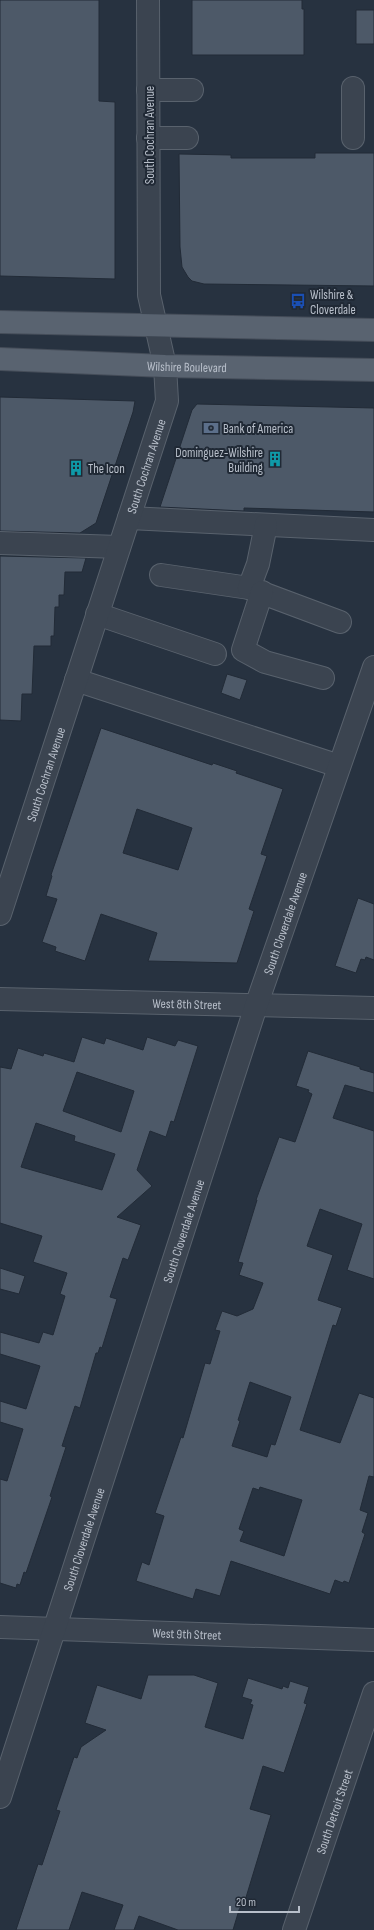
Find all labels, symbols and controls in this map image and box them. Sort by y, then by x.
street label: South Cochran Avenue [142,86,158,184]
place label: Wilshire & Cloverdale [310,287,356,318]
bus stop icon: Wilshire & Cloverdale [289,292,307,310]
street label: Wilshire Boulevard [147,358,227,376]
street label: South Cochran Avenue [124,417,170,516]
bank icon: Bank of America [202,419,220,437]
place label: Bank of America [223,421,293,437]
place label: Dominguez-Wilshire Building [175,445,263,476]
building icon: Dominguez-Wilshire Building [266,450,284,468]
building icon: The Icon [67,459,85,477]
place label: The Icon [88,461,125,477]
street label: South Cochran Avenue [24,725,69,824]
street label: South Cloverdale Avenue [260,870,311,977]
street label: West 8th Street [152,996,222,1013]
street label: South Cloverdale Avenue [160,1177,208,1285]
street label: South Cloverdale Avenue [60,1486,109,1593]
street label: West 9th Street [152,1625,222,1644]
street label: South Detroit Street [313,1767,357,1856]
scale bar [230,1888,299,1914]
text: 20 m [236,1895,256,1910]

